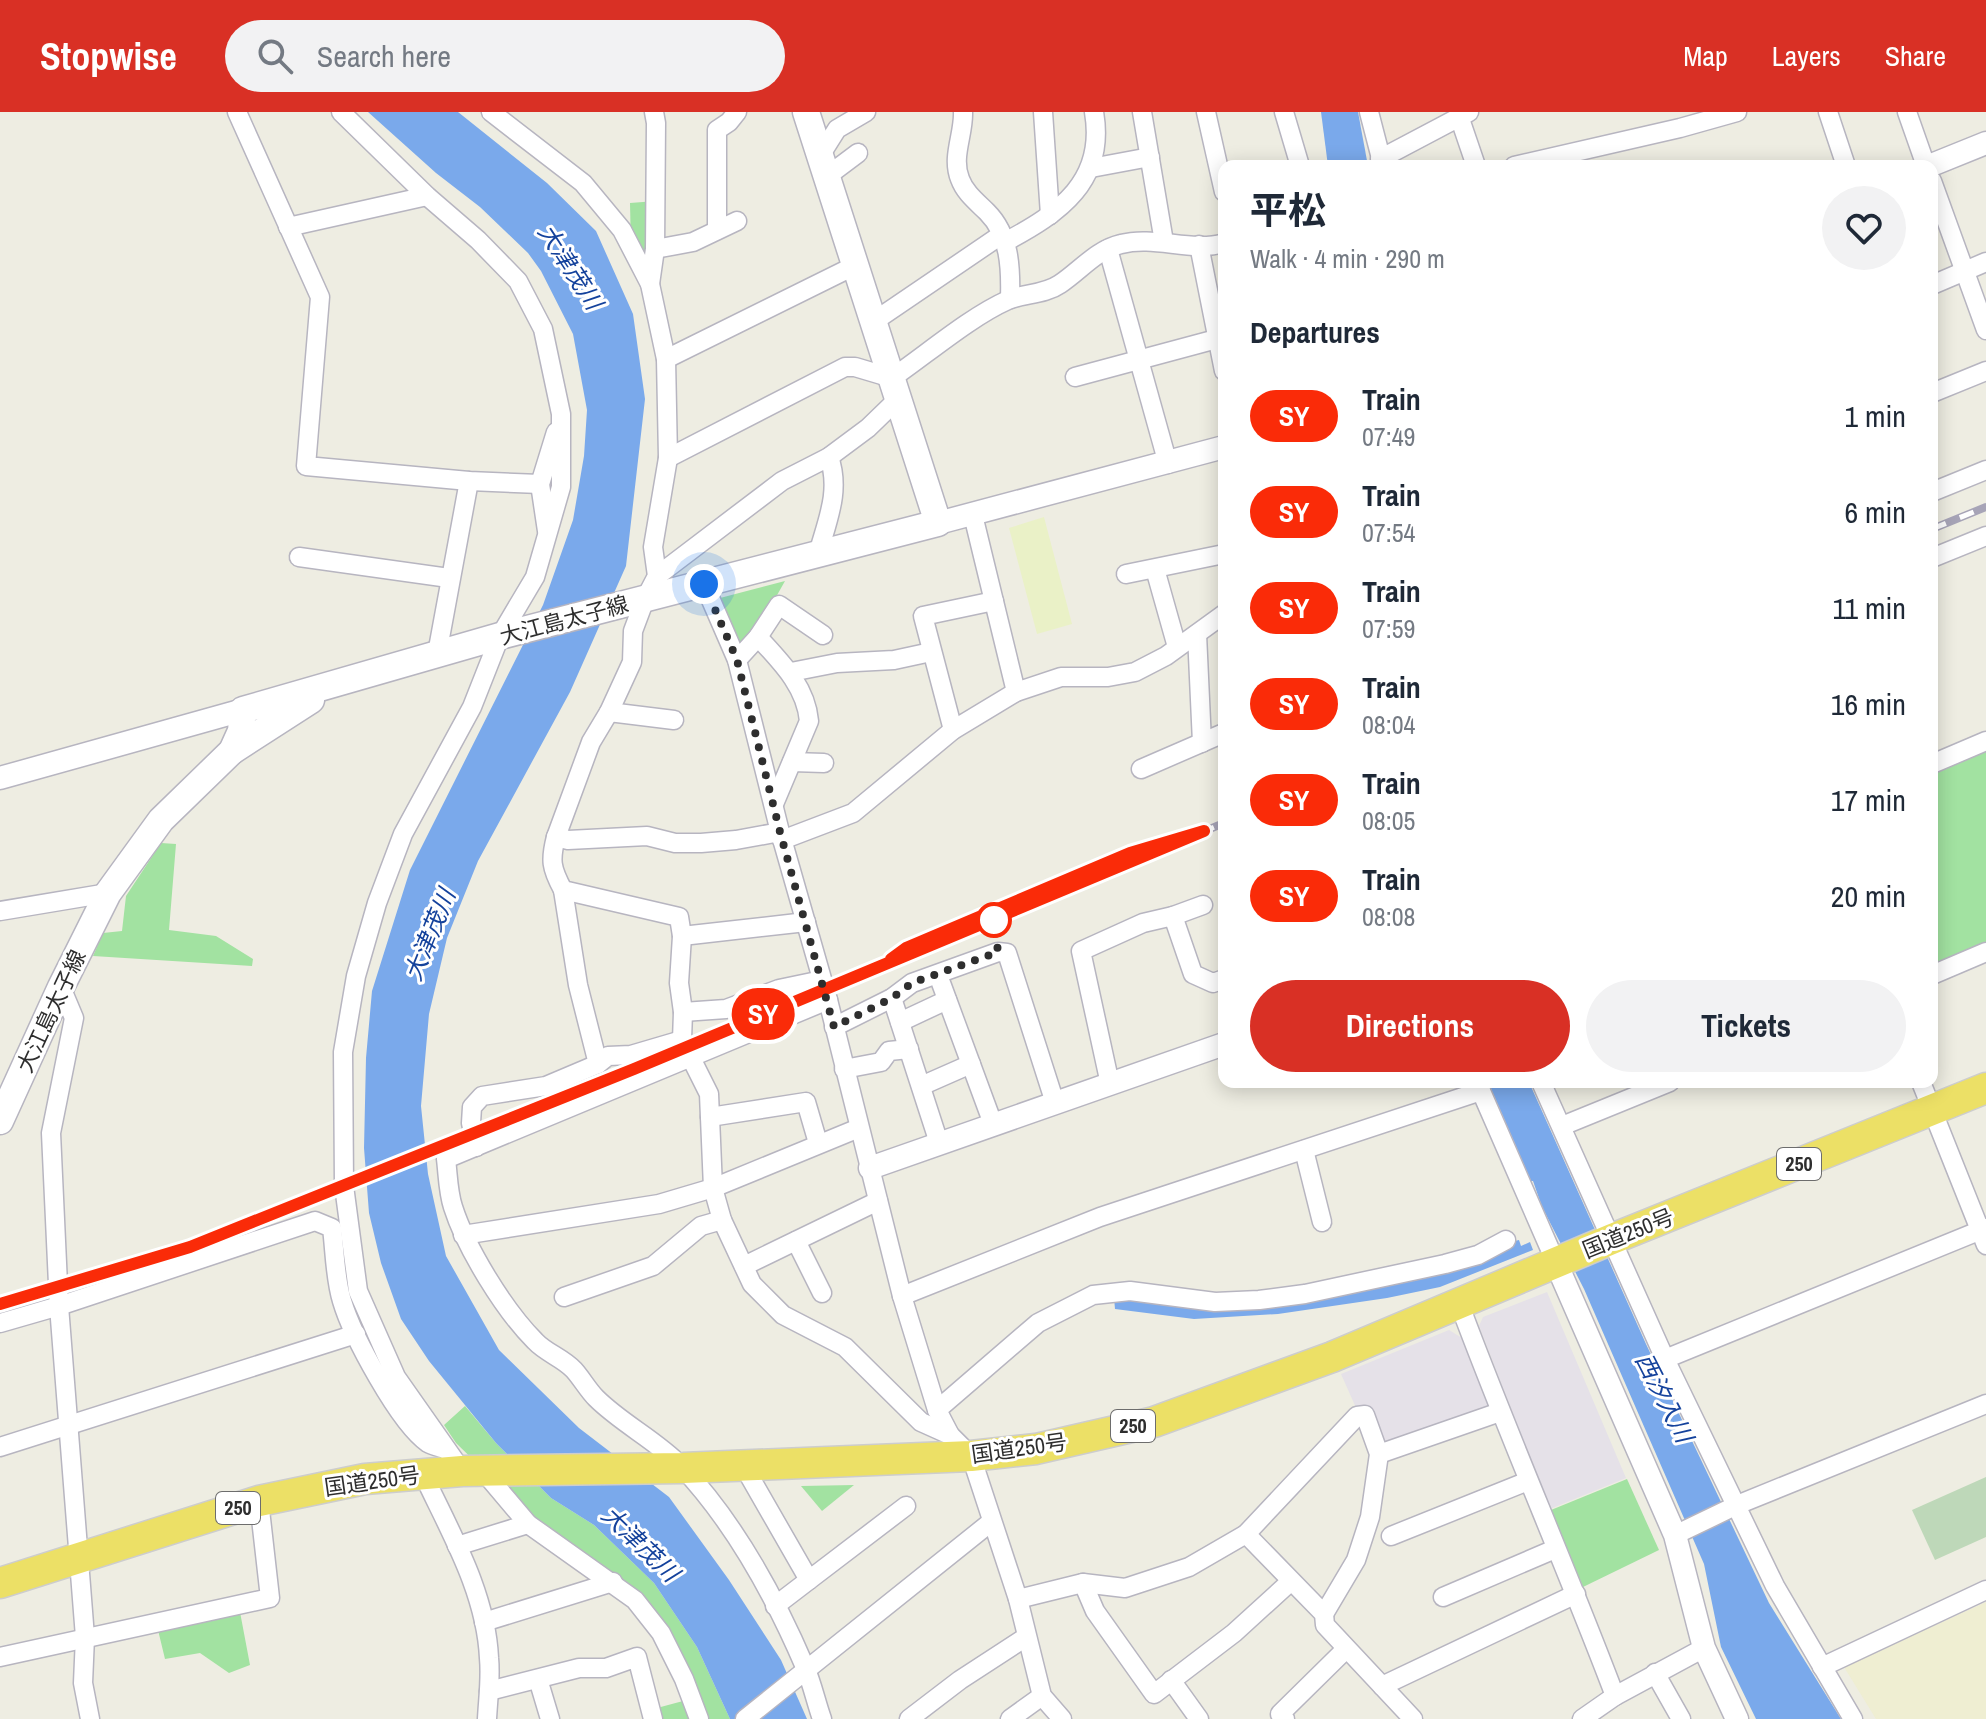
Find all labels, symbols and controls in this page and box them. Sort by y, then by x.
search box [225,20,785,92]
text: Stopwise [40,31,177,82]
icon: search [253,34,297,78]
text: Search here [317,36,451,76]
text: Map [1683,37,1728,75]
text: Layers [1772,37,1841,75]
text: Share [1885,37,1946,75]
text: 平松 [1250,185,1326,236]
button: heart [1822,186,1906,270]
water label: 大津茂川 [531,217,612,318]
text: Walk · 4 min · 290 m [1250,241,1445,276]
text: Departures [1250,312,1380,352]
text: Train [1362,379,1421,419]
text: 1 min [1844,396,1906,436]
text: SY [1279,397,1309,435]
text: 07:49 [1362,419,1415,454]
text: Train [1362,475,1421,515]
text: 6 min [1844,492,1906,532]
text: SY [1279,493,1309,531]
text: 07:54 [1362,515,1415,550]
your location [684,564,724,604]
text: Train [1362,571,1421,611]
street label: 大江島太子線 [496,588,632,652]
text: 11 min [1833,588,1906,628]
text: SY [1279,589,1309,627]
text: 07:59 [1362,611,1415,646]
text: Train [1362,667,1421,707]
text: 16 min [1831,684,1906,724]
text: SY [1279,685,1309,723]
text: 08:04 [1362,707,1415,742]
text: Train [1362,763,1421,803]
text: 17 min [1831,780,1906,820]
text: SY [1279,781,1309,819]
text: 08:05 [1362,803,1415,838]
text: Train [1362,859,1421,899]
text: 20 min [1831,876,1906,916]
text: SY [1279,877,1309,915]
water label: 大津茂川 [396,881,463,985]
text: 08:08 [1362,899,1415,934]
unlabelled marker [977,903,1011,937]
street label: 大江島太子線 [10,945,92,1077]
button: Directions [1250,980,1570,1072]
button: Tickets [1586,980,1906,1072]
line badge: SY [727,988,799,1040]
text: SY [748,995,778,1033]
road number: 250 [1777,1148,1821,1180]
street label: 国道250号 [1578,1201,1678,1265]
water label: 西汐入川 [1629,1348,1702,1450]
road number: 250 [1111,1410,1155,1442]
street label: 国道250号 [969,1426,1069,1470]
street label: 国道250号 [322,1459,422,1503]
road number: 250 [216,1492,260,1524]
water label: 大津茂川 [595,1498,688,1590]

